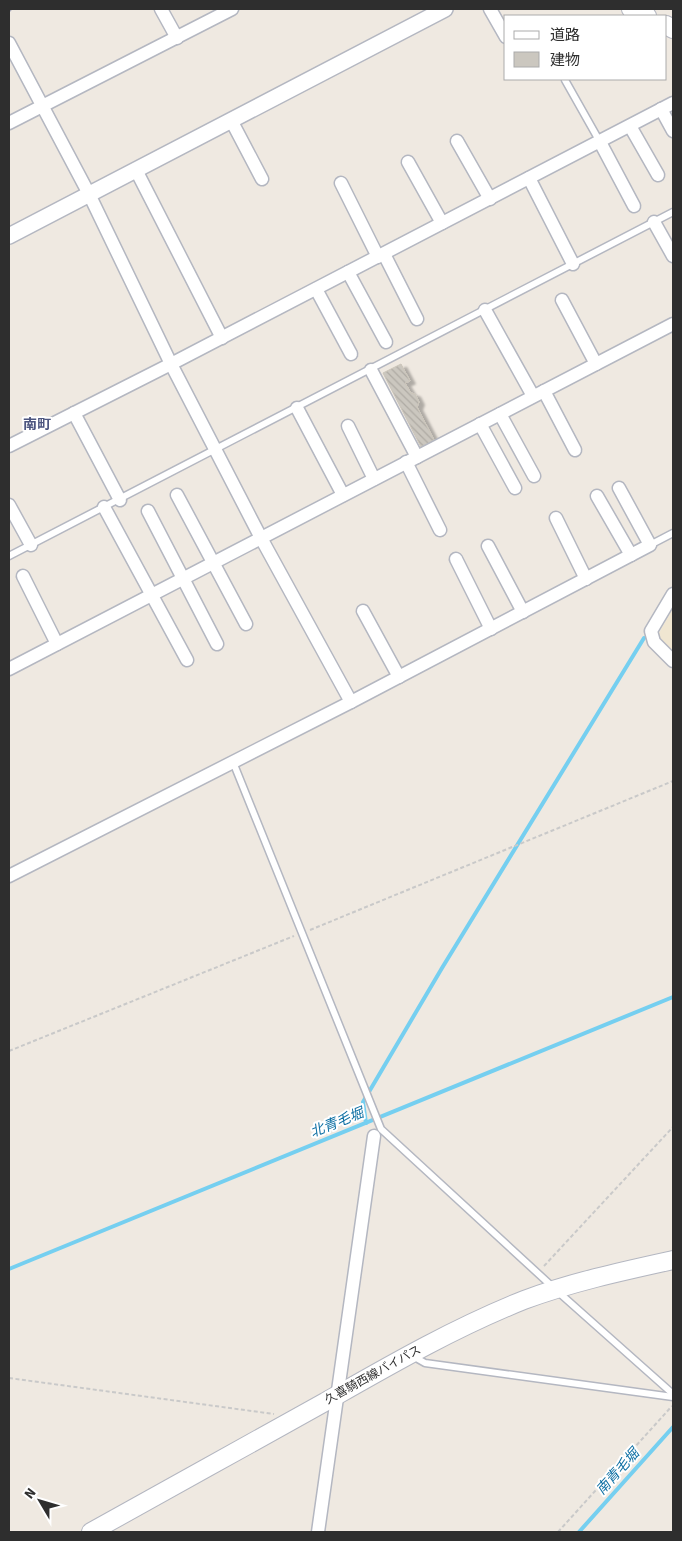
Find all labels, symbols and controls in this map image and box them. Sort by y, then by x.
legend [504,15,667,80]
text: 道路 [550,25,580,46]
text: 建物 [550,50,580,71]
district label: 南町 [23,415,51,435]
water label: 北青毛堀 [307,1102,369,1143]
street label: 久喜騎西線バイパス [322,1341,424,1409]
water label: 南青毛堀 [592,1443,646,1499]
north arrow [15,1476,65,1526]
text: N [20,1484,41,1503]

